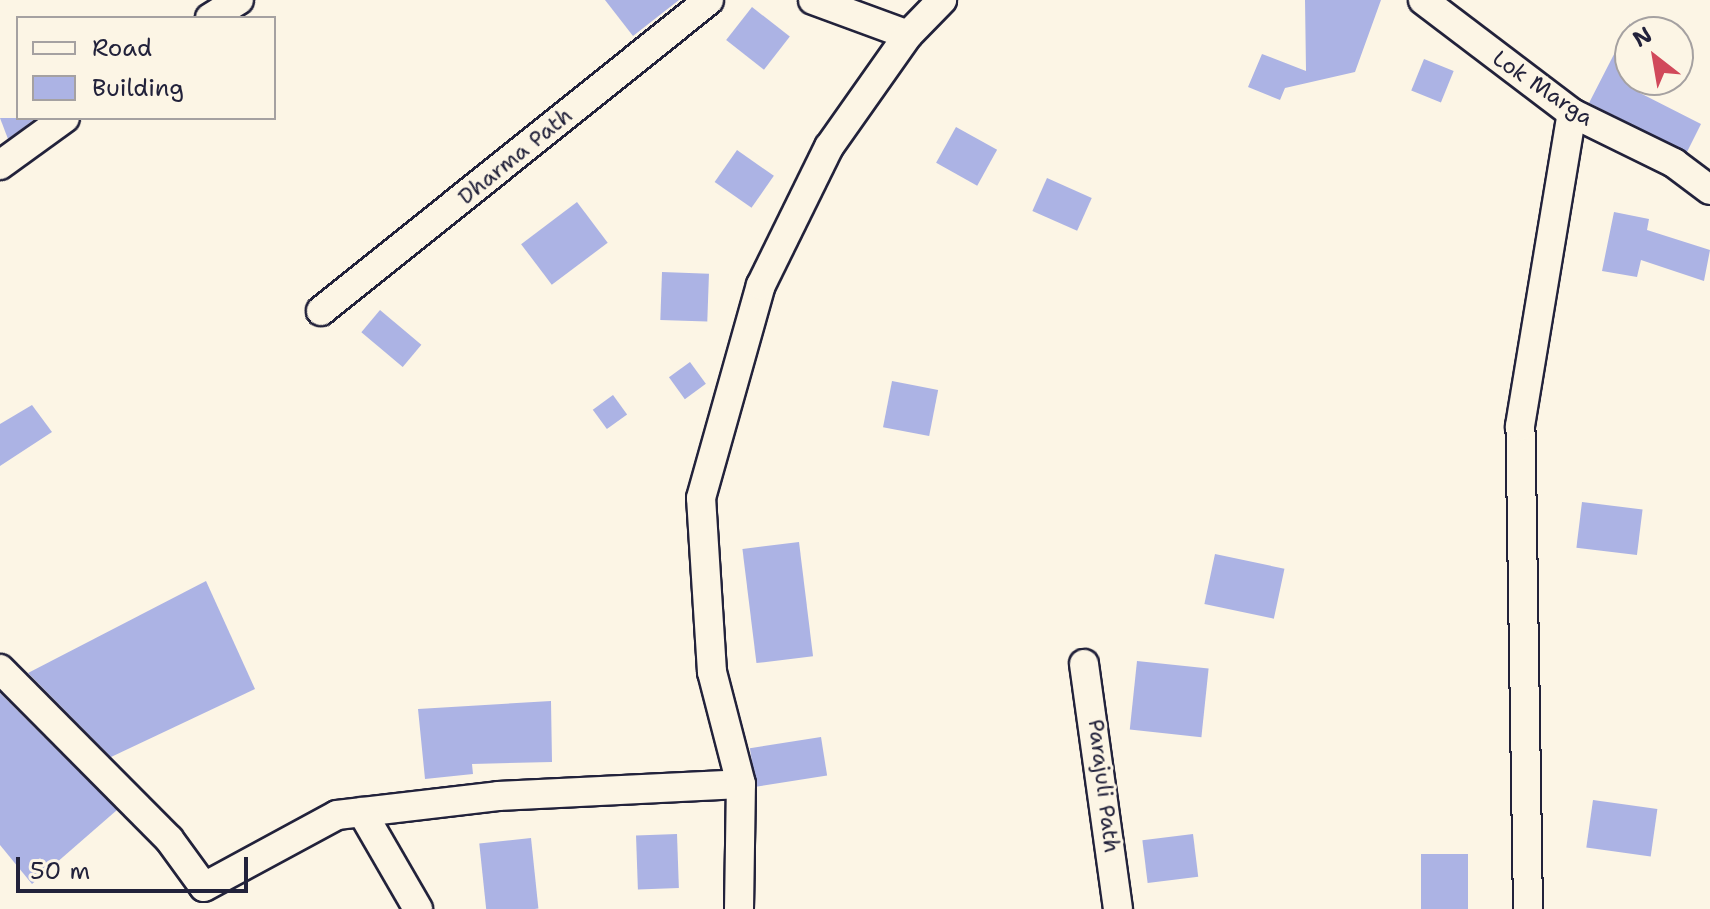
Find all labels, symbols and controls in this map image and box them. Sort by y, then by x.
legend [16,16,276,120]
north arrow [1614,16,1694,96]
text: N [1627,20,1657,54]
text: Road [92,32,152,64]
street label: Lok Marga [1488,45,1598,131]
text: Building [92,72,184,104]
street label: Dharma Path [453,102,577,210]
street label: Parajuli Path [1083,718,1125,854]
scale bar [20,841,252,891]
text: 50 m [30,855,90,887]

